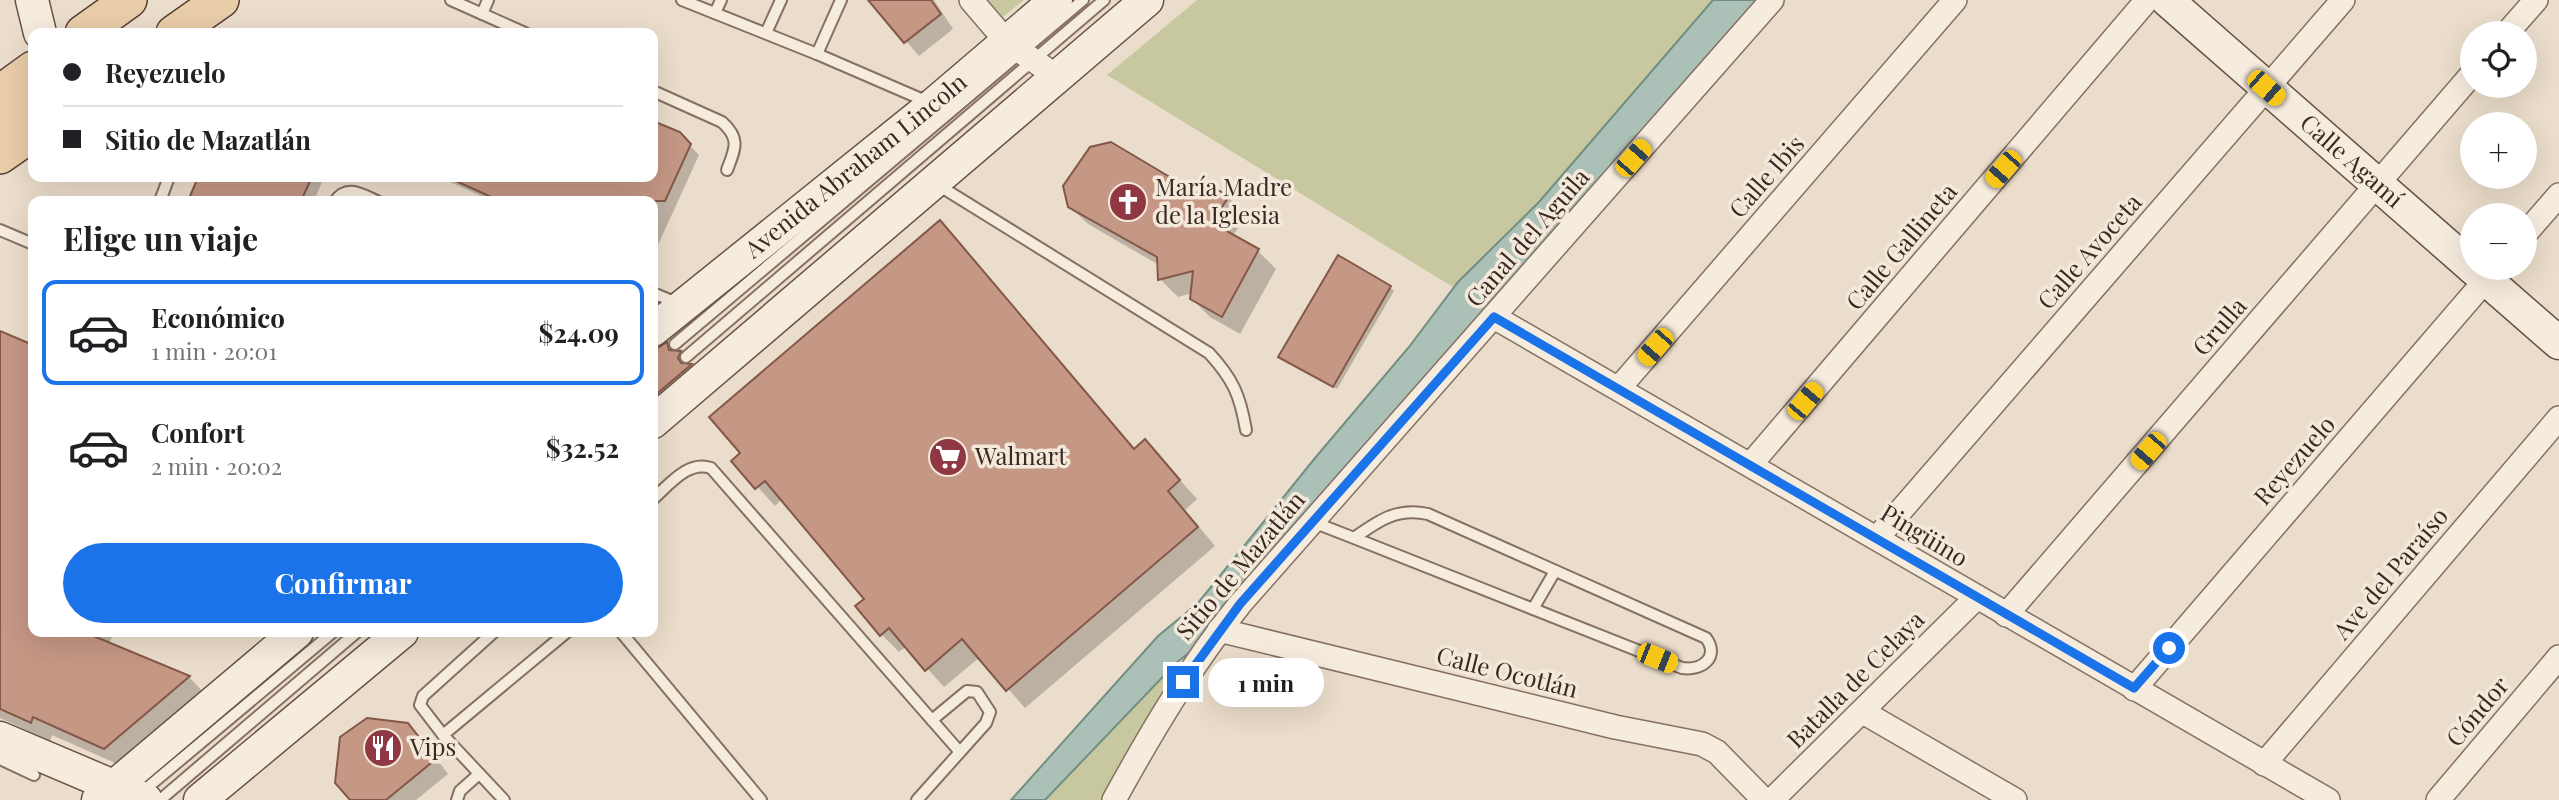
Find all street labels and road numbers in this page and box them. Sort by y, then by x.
street label: Avenida Abraham Lincoln [736,65,973,265]
street label: Calle Agamí [2294,106,2411,214]
street label: Calle Ibis [1721,128,1810,224]
street label: Canal del Aguila [1458,161,1595,313]
street label: Calle Gallineta [1838,175,1963,316]
street label: Calle Avoceta [2029,186,2148,315]
street label: Grulla [2184,290,2253,362]
street label: Reyezuelo [2246,408,2341,511]
street label: Sitio de Mazatlán [1168,484,1311,646]
street label: Pingüino [1876,496,1975,573]
street label: Ave del Paraíso [2324,500,2454,646]
street label: Batalla de Celaya [1779,603,1930,754]
street label: Calle Ocotlán [1434,638,1581,704]
street label: Cóndor [2438,669,2515,752]

